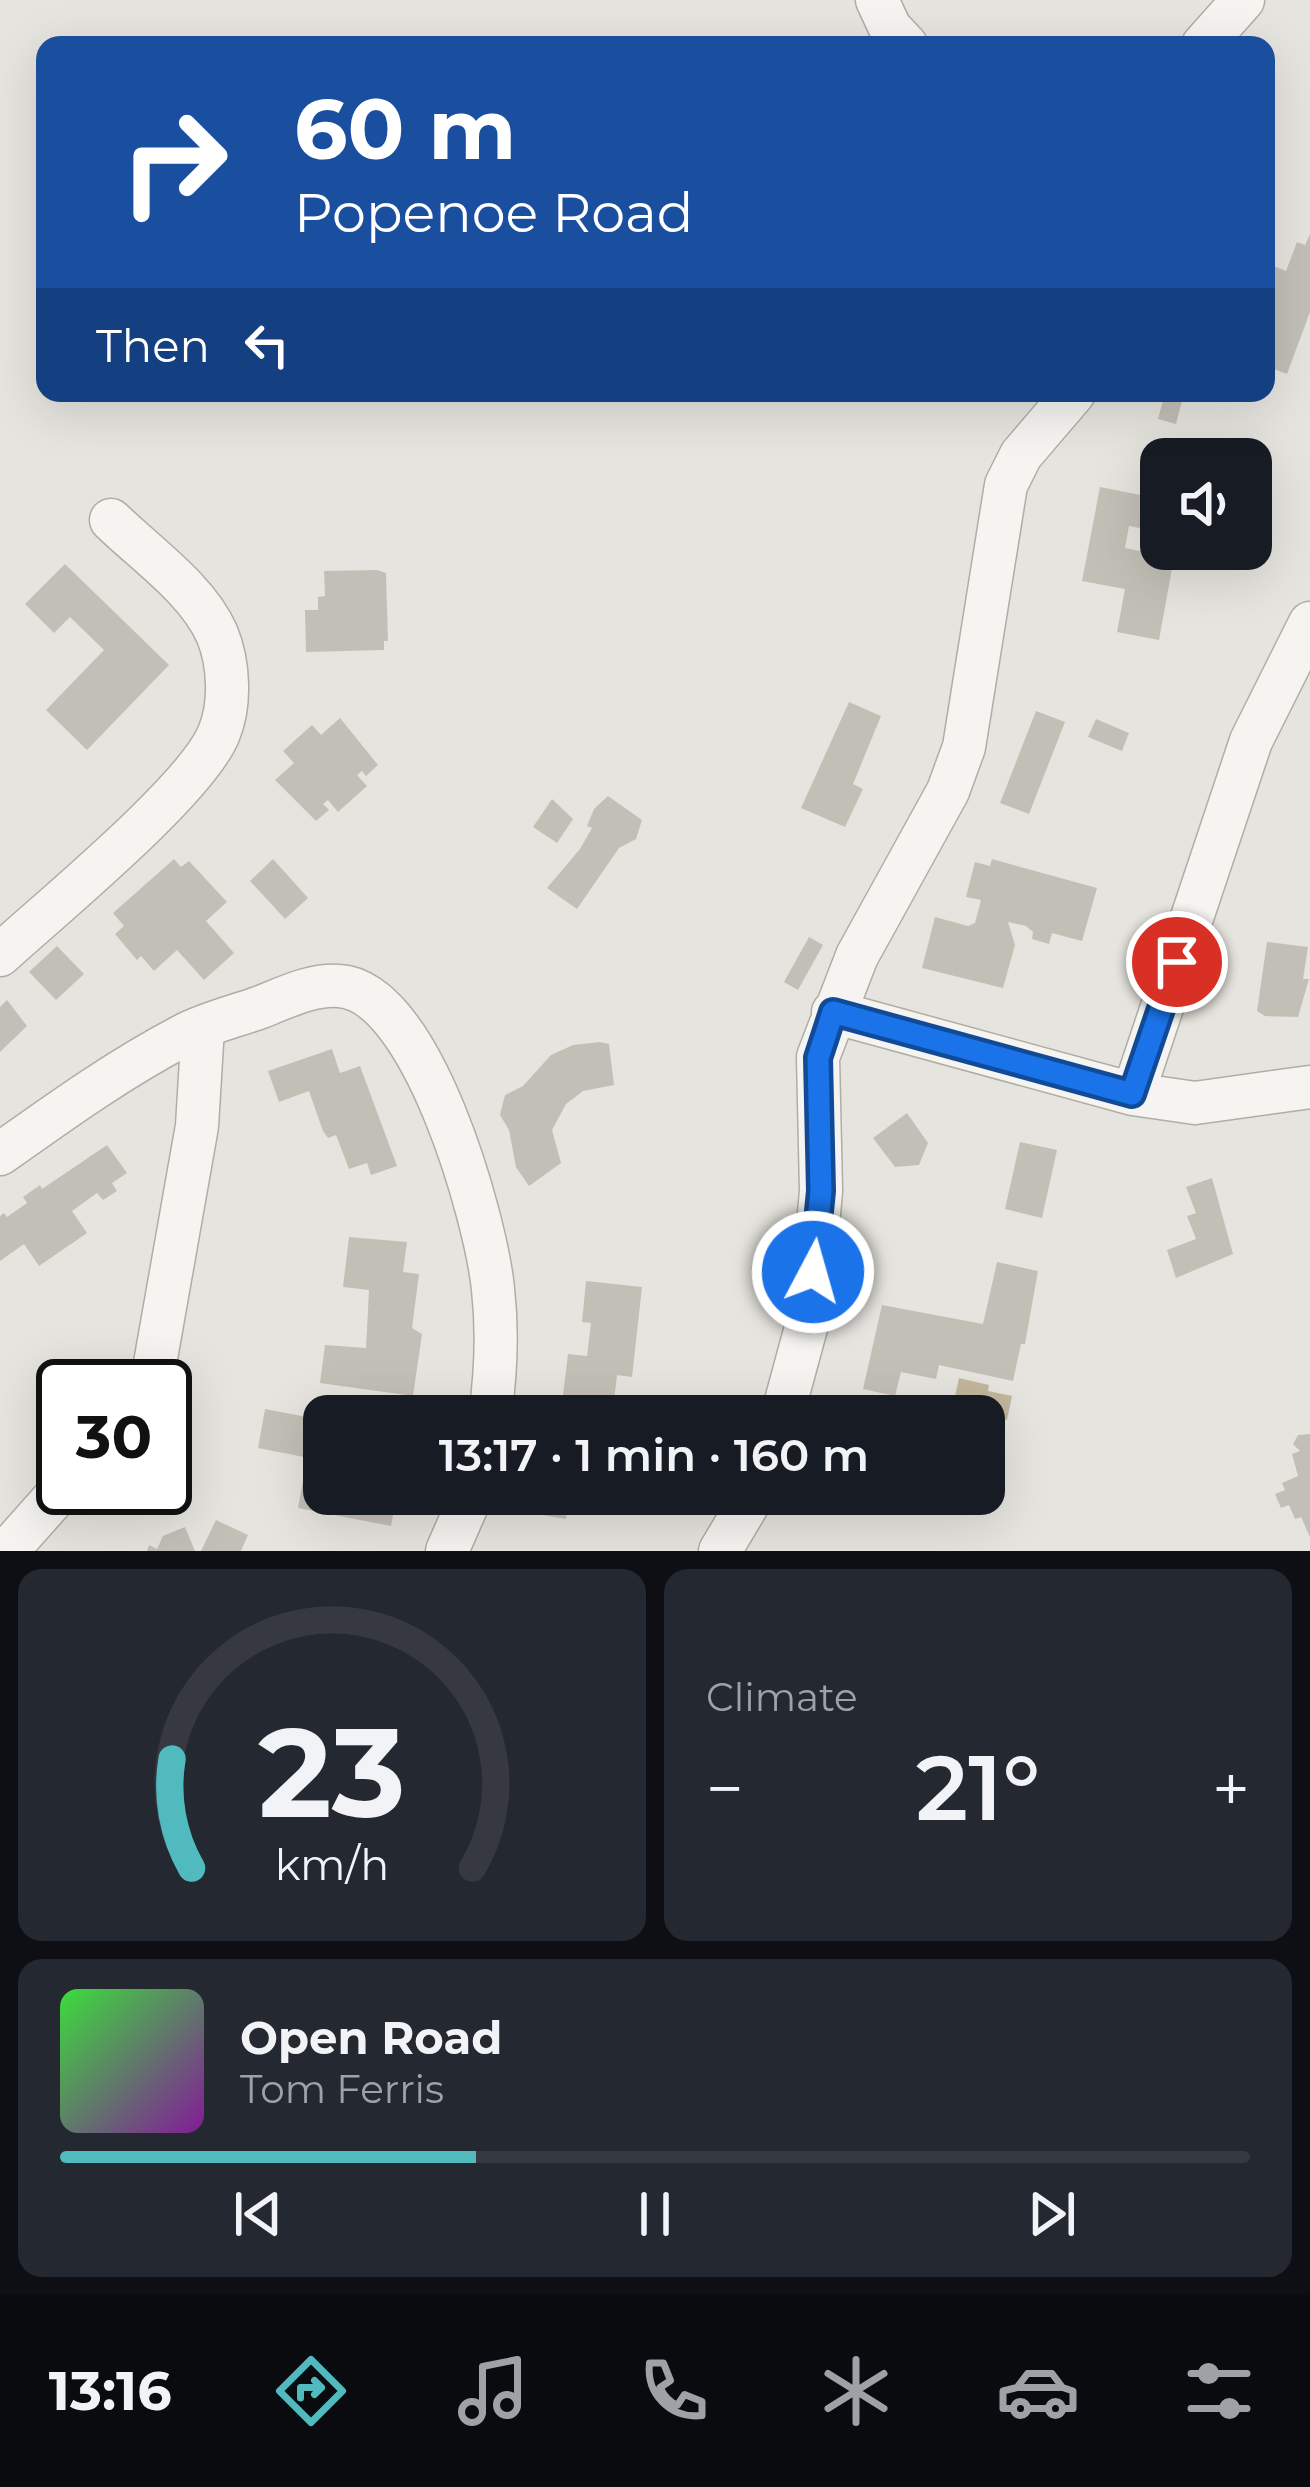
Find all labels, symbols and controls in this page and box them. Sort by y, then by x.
text: 60 m [294,78,516,180]
icon: right [96,84,252,240]
text: Popenoe Road [294,180,693,246]
icon: left [234,312,300,378]
text: Then [96,318,210,373]
map controls [1140,438,1272,570]
button: sound [1140,438,1272,570]
pin [1126,911,1228,1013]
icon: arrive [1144,929,1210,995]
position arrow [750,1209,876,1335]
speed limit sign: 30 [36,1359,192,1515]
text: 13:17 · 1 min · 160 m [439,1427,869,1482]
text: Climate [706,1673,858,1721]
text: 23 [258,1696,406,1848]
text: 21° [916,1733,1040,1843]
text: − [706,1748,744,1829]
text: + [1212,1748,1250,1829]
text: km/h [275,1838,389,1891]
text: Open Road [240,2010,502,2065]
text: Tom Ferris [240,2065,444,2113]
icon: previous [225,2181,291,2247]
icon: pause [622,2181,688,2247]
icon: next [1019,2181,1085,2247]
icon: directions [269,2349,353,2433]
icon: music [451,2349,535,2433]
icon: phone [632,2349,716,2433]
icon: climate [814,2349,898,2433]
icon: car [996,2349,1080,2433]
icon: filters [1177,2349,1261,2433]
text: 13:16 [49,2358,172,2424]

